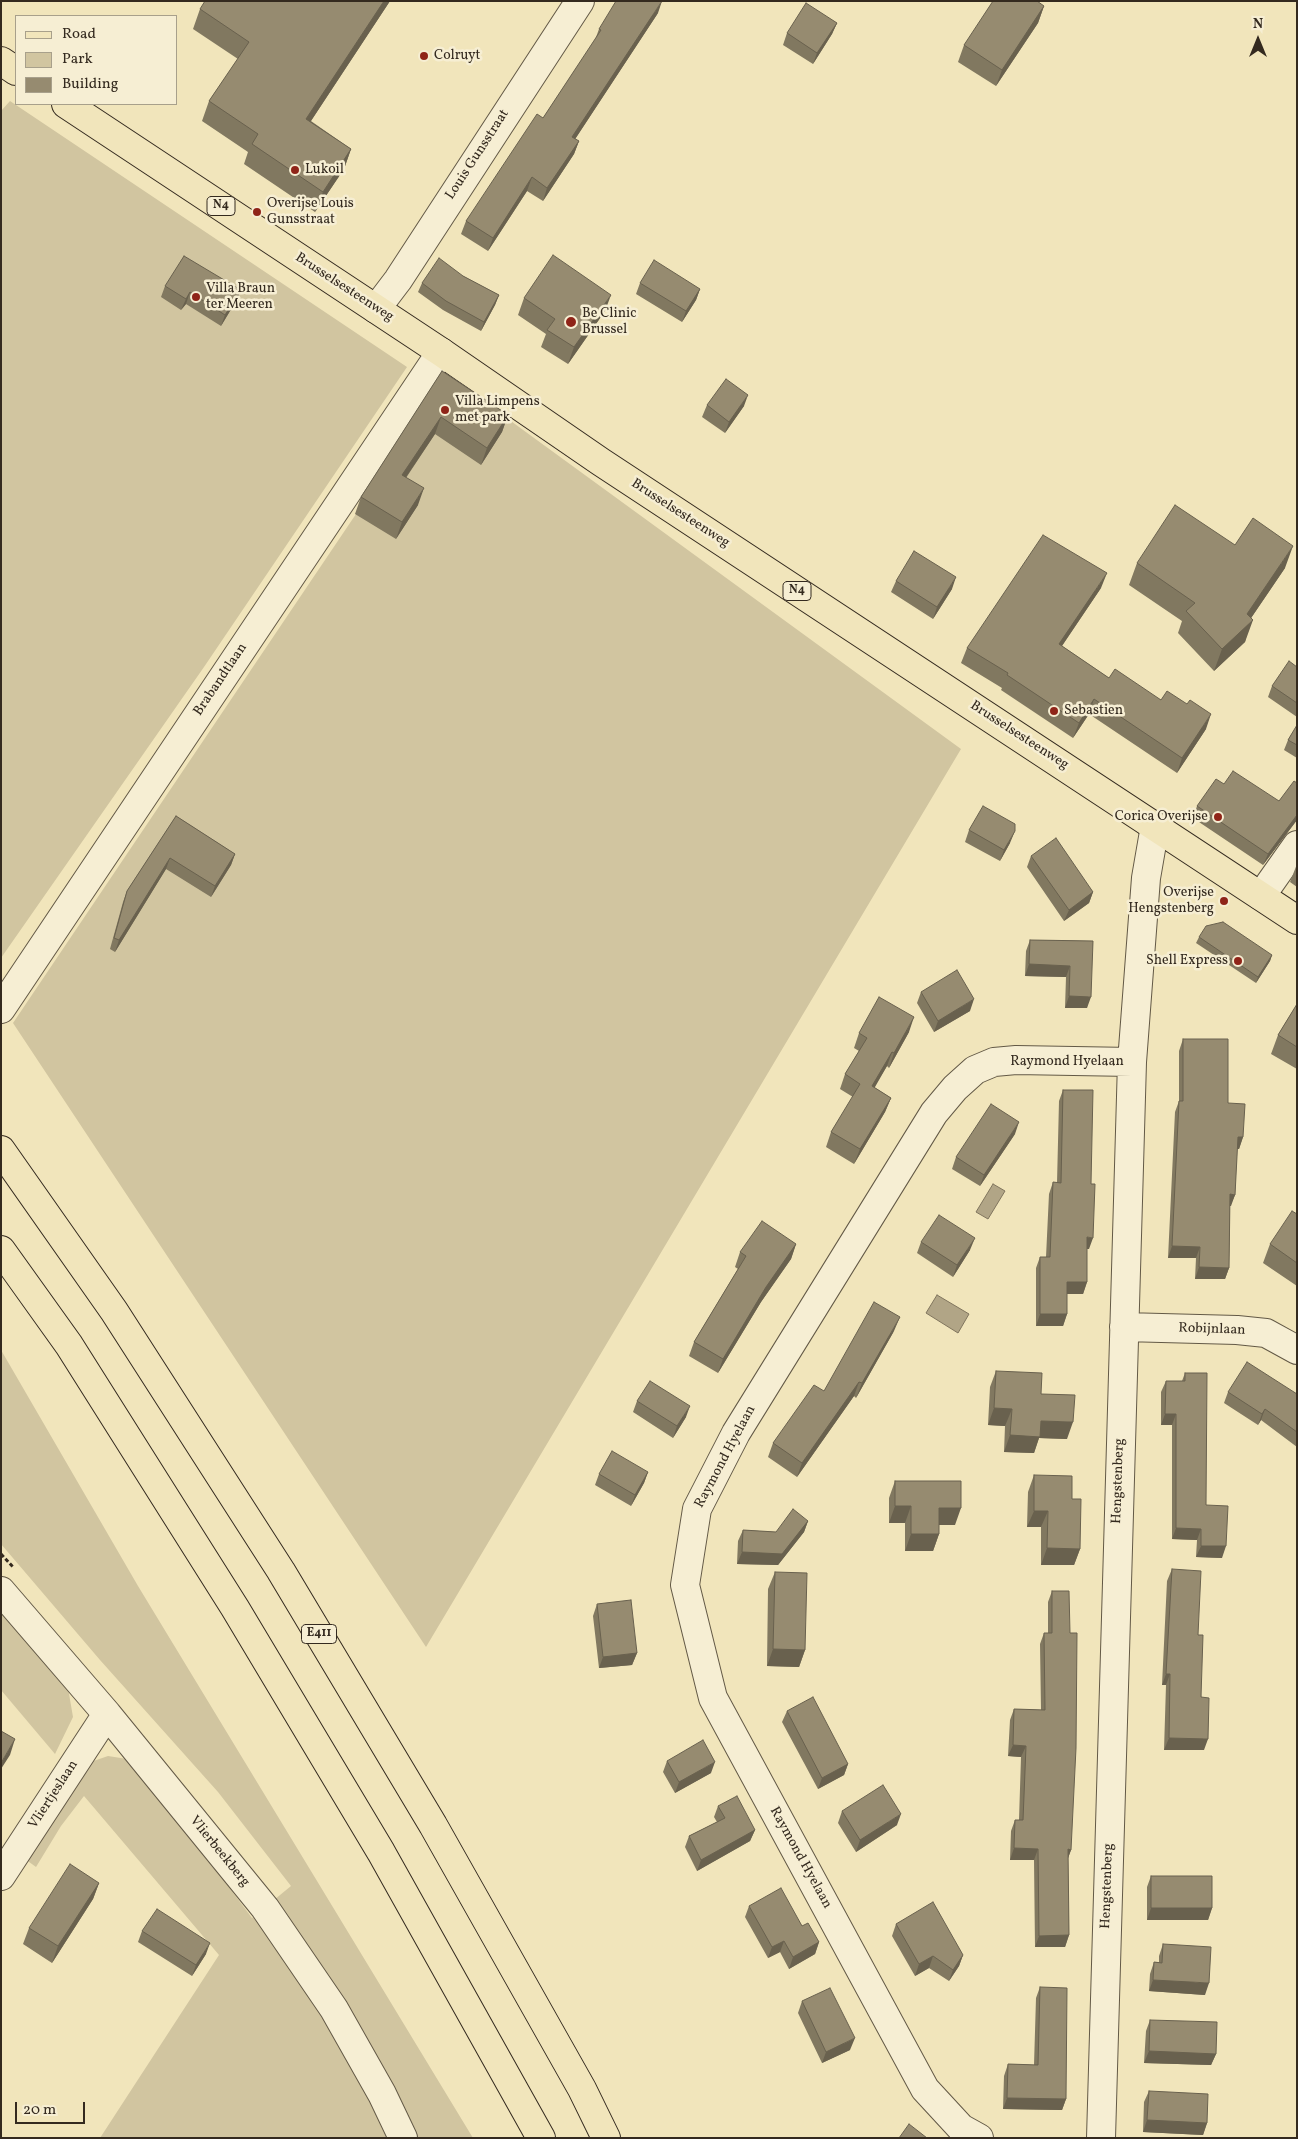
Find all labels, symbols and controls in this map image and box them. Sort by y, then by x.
legend [15,15,178,105]
north arrow [1233,15,1283,65]
text: N [1253,15,1263,34]
text: Road [62,24,96,45]
place label: Colruyt [434,48,480,64]
text: Park [62,49,93,70]
marker: Colruyt [418,50,430,62]
text: Building [62,74,118,95]
street label: Louis Gunsstraat [443,107,513,203]
place label: Lukoil [305,162,344,178]
marker: Lukoil [289,164,301,176]
place label: Overijse Louis Gunsstraat [267,196,354,228]
road number: N4 [207,197,235,216]
marker: Overijse Louis Gunsstraat [251,206,263,218]
street label: Brusselsesteenweg [292,250,396,326]
place label: Villa Braun ter Meeren [206,281,275,314]
marker: Villa Braun ter Meeren [190,291,202,303]
place label: Be Clinic Brussel [582,306,637,338]
marker: Be Clinic Brussel [564,315,578,329]
place label: Villa Limpens met park [455,394,540,427]
marker: Villa Limpens met park [439,404,451,416]
street label: Brusselsesteenweg [628,476,732,552]
road number: N4 [783,582,811,600]
street label: Brabandtlaan [191,641,251,719]
street label: Brusselsesteenweg [967,698,1071,774]
place label: Sebastien [1064,703,1123,719]
marker: Sebastien [1048,705,1060,717]
place label: Corica Overijse [1115,809,1208,825]
marker: Corica Overijse [1212,811,1224,823]
place label: Overijse Hengstenberg [1128,885,1214,918]
marker: Overijse Hengstenberg [1218,895,1230,907]
place label: Shell Express [1146,953,1228,969]
marker: Shell Express [1232,955,1244,967]
street label: Raymond Hyelaan [1010,1054,1124,1070]
street label: Robijnlaan [1178,1320,1246,1340]
street label: Raymond Hyelaan [692,1403,760,1511]
street label: Hengstenberg [1109,1438,1129,1524]
road number: E411 [302,1625,336,1644]
street label: Vliertjeslaan [26,1758,82,1832]
street label: Raymond Hyelaan [765,1804,835,1912]
street label: Vlierbeekberg [185,1813,253,1891]
street label: Hengstenberg [1098,1843,1118,1929]
scale bar [18,2092,88,2124]
text: 20 m [23,2100,56,2121]

